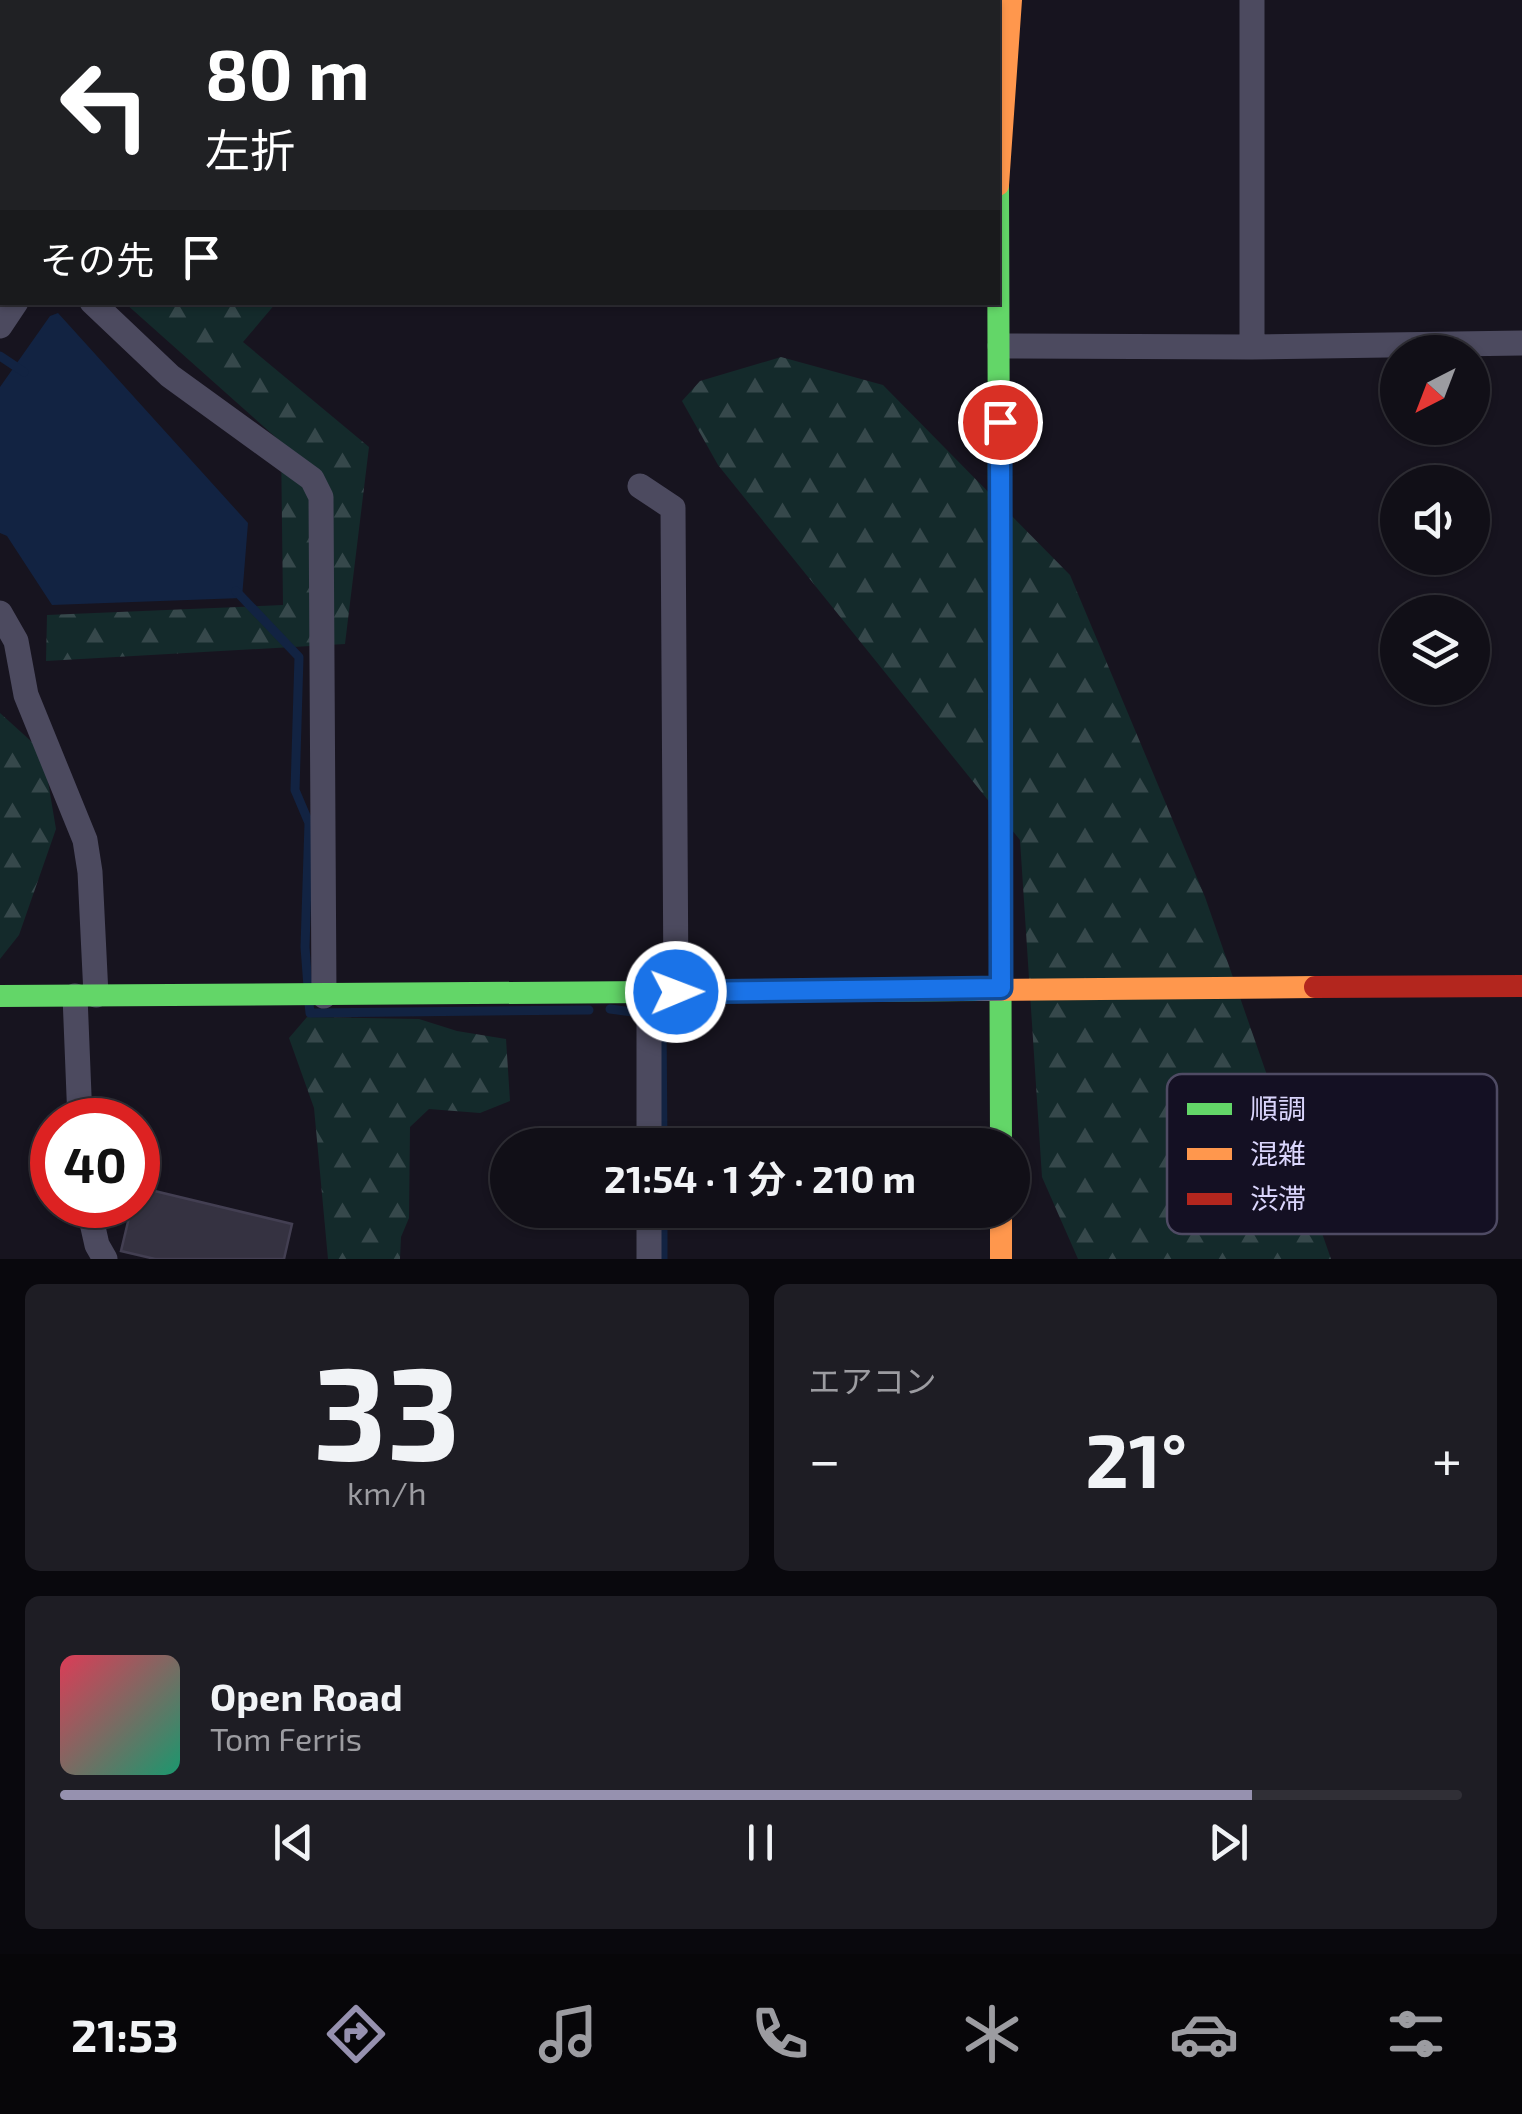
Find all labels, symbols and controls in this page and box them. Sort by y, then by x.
text: 80 m [205,30,370,114]
icon: left [40,40,170,170]
text: 左折 [205,122,295,176]
icon: arrive [174,230,229,285]
text: その先 [40,236,154,282]
north arrow [1380,335,1490,445]
map controls [1380,335,1490,705]
pin [958,380,1043,465]
icon: arrive [973,395,1028,450]
button: sound [1380,465,1490,575]
button: layers [1380,595,1490,705]
position arrow [624,940,728,1044]
legend [1167,1074,1497,1234]
text: 順調 [1250,1091,1306,1125]
speed limit sign: 40 [30,1098,160,1228]
text: 混雑 [1250,1136,1306,1170]
text: 21:54 · 1 分 · 210 m [604,1155,916,1201]
text: 渋滞 [1250,1181,1306,1215]
text: 33 [313,1330,460,1486]
text: エアコン [809,1361,937,1399]
text: 21° [1085,1413,1187,1503]
text: − [809,1425,841,1491]
text: + [1432,1425,1462,1491]
text: km/h [347,1473,426,1511]
text: Open Road [210,1673,403,1719]
text: Tom Ferris [210,1719,362,1757]
icon: previous [266,1815,321,1870]
icon: pause [733,1815,788,1870]
icon: next [1201,1815,1256,1870]
icon: directions [321,1999,391,2069]
icon: music [533,1999,603,2069]
icon: phone [745,1999,815,2069]
icon: climate [957,1999,1027,2069]
icon: car [1169,1999,1239,2069]
icon: filters [1381,1999,1451,2069]
text: 21:53 [71,2007,179,2061]

